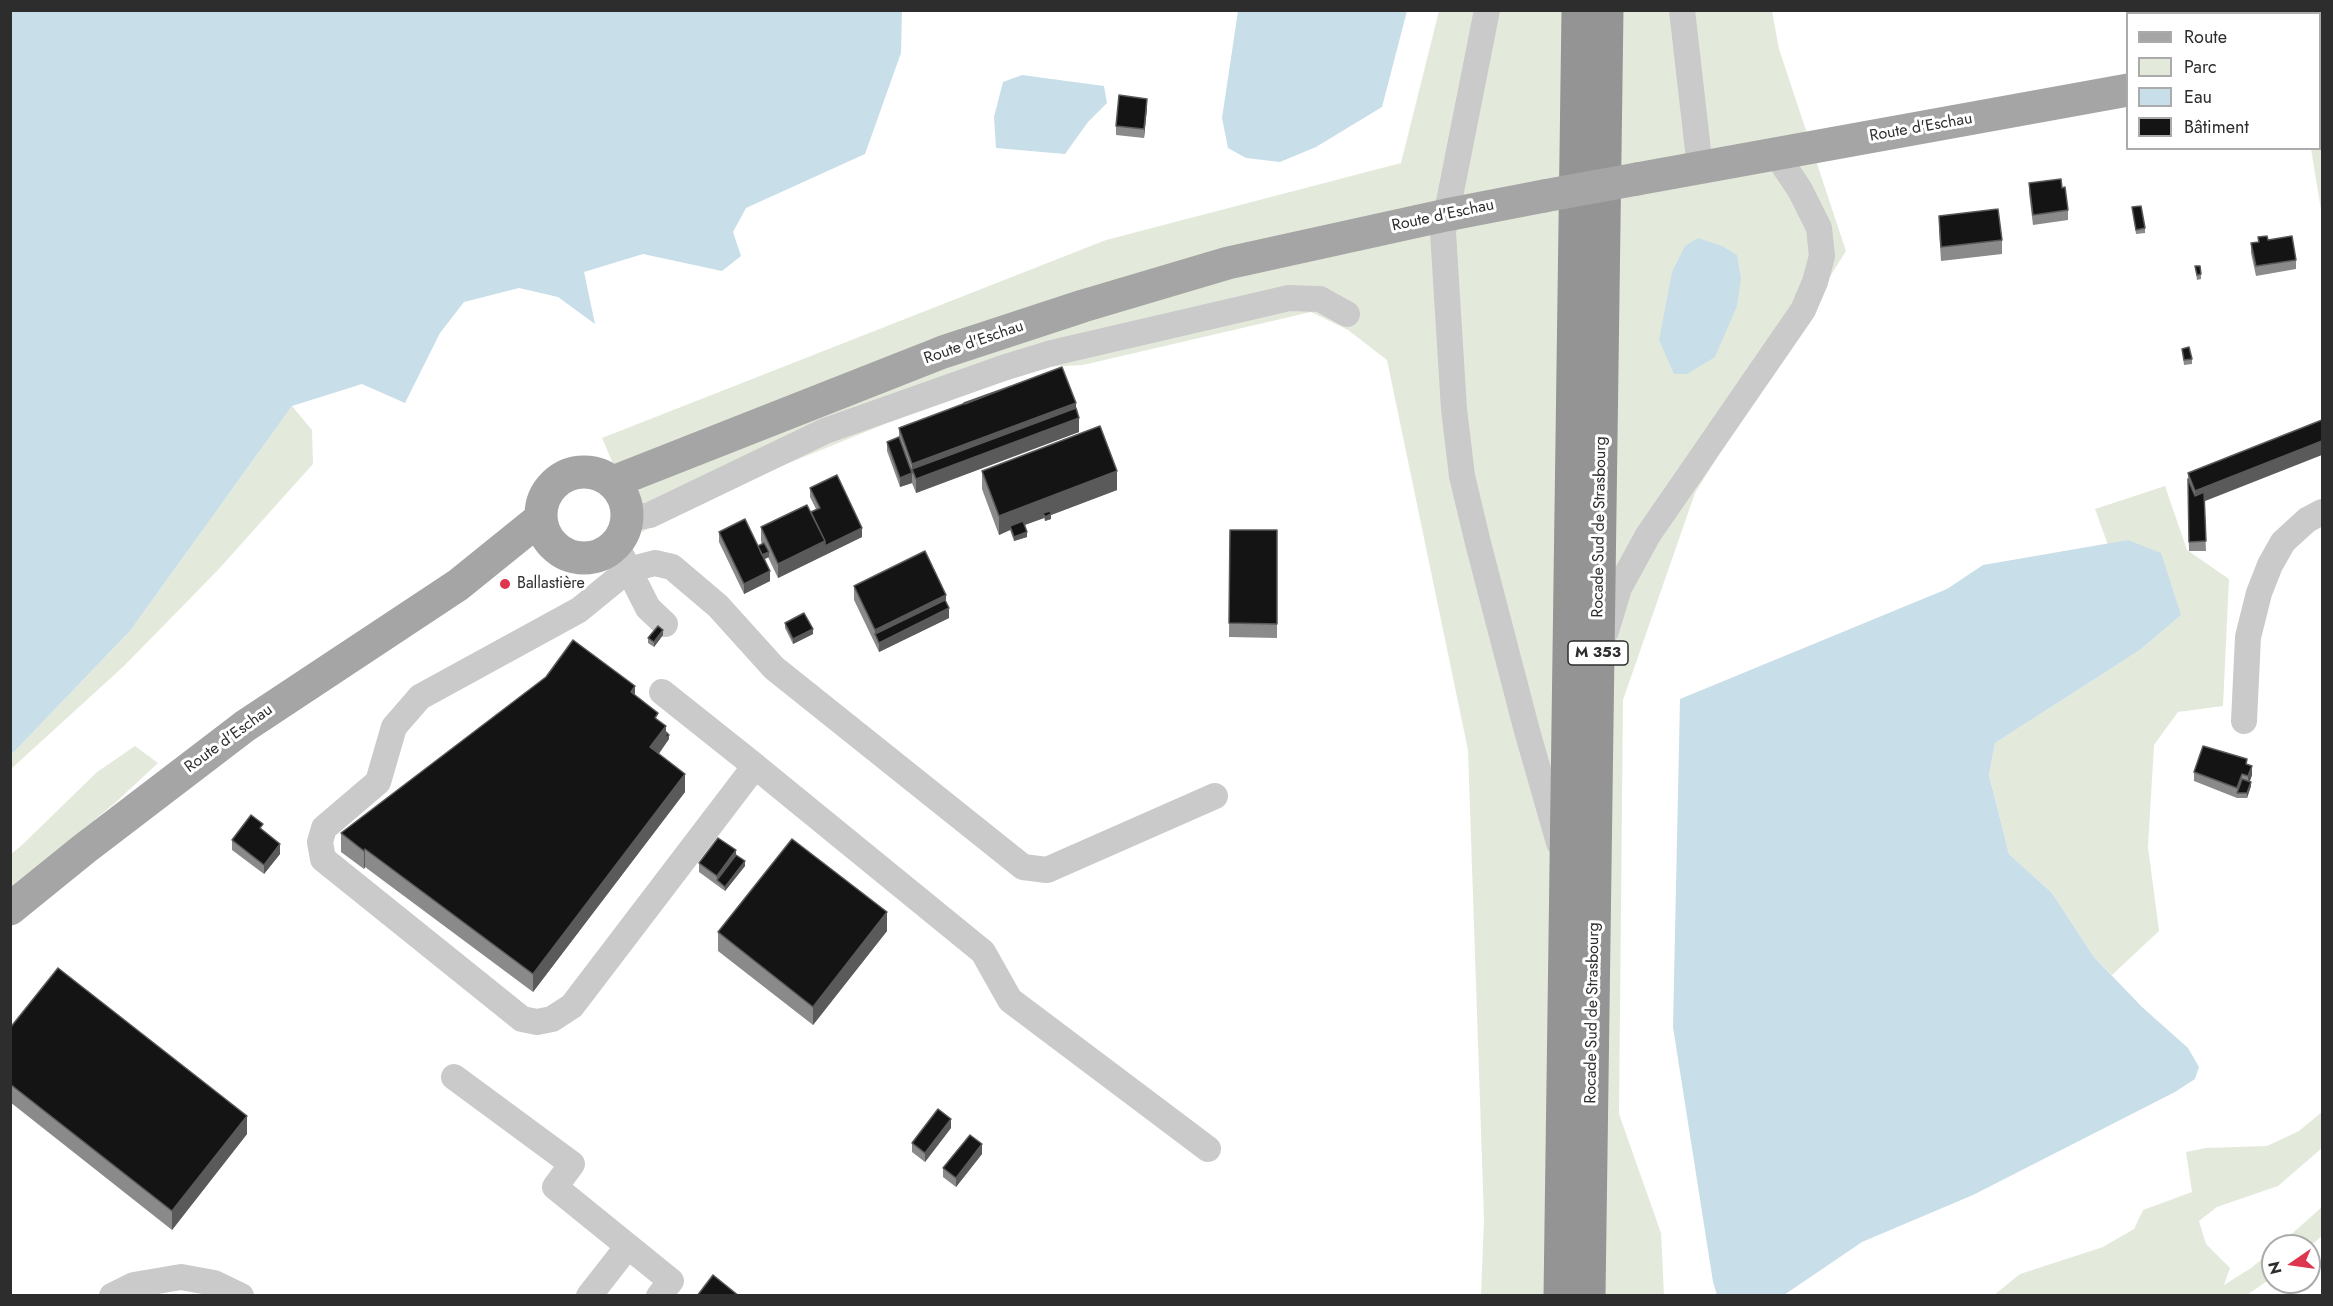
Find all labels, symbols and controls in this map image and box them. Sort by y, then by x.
legend [2126,12,2321,150]
text: Route [2184,24,2227,50]
text: Parc [2184,54,2217,80]
text: Eau [2184,84,2212,110]
street label: Route d'Eschau [1868,110,1974,146]
text: Bâtiment [2184,114,2249,140]
street label: Route d'Eschau [1390,196,1496,236]
street label: Route d'Eschau [922,317,1026,369]
street label: Rocade Sud de Strasbourg [1589,436,1611,618]
place label: Ballastière [517,574,585,594]
marker: Ballastière [498,577,512,591]
road number: M 353 [1568,641,1628,665]
street label: Route d'Eschau [181,701,277,777]
street label: Rocade Sud de Strasbourg [1582,922,1604,1104]
north arrow [2261,1234,2321,1294]
text: N [2262,1259,2288,1276]

